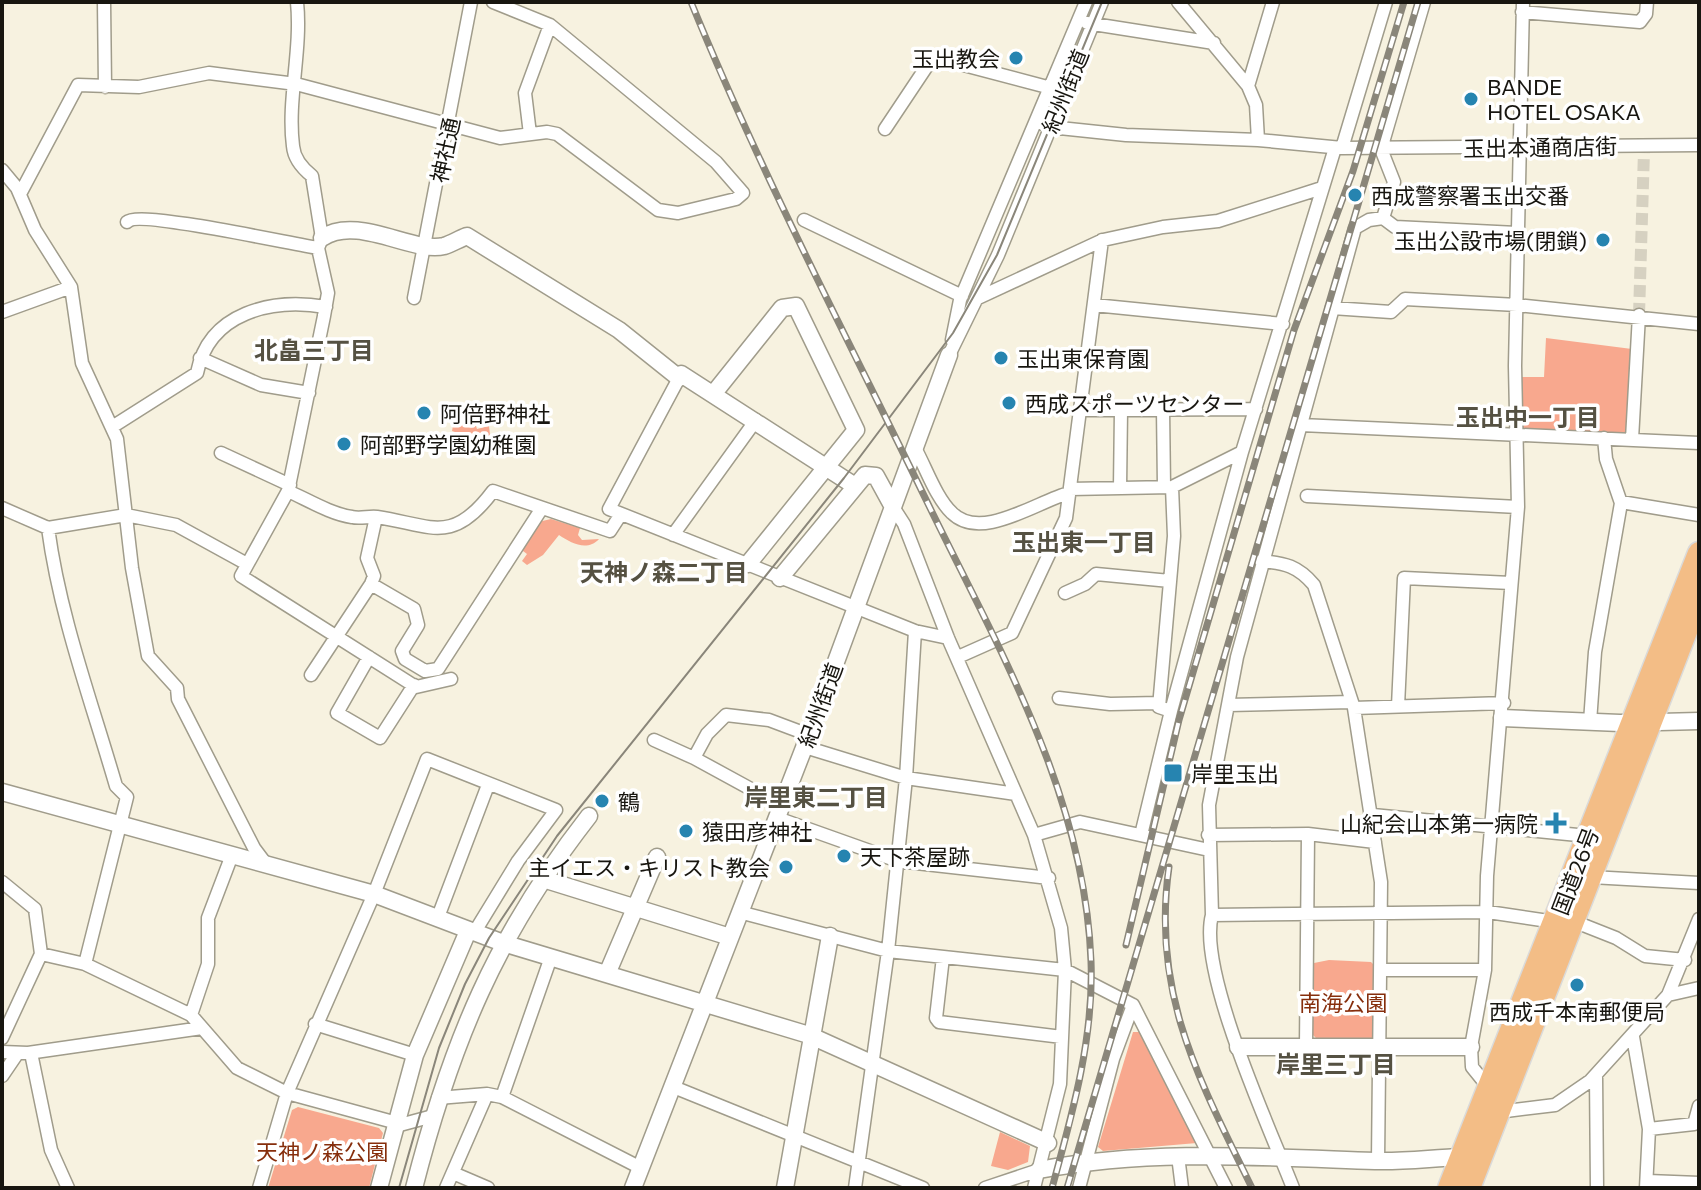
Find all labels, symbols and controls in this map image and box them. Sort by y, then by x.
place label: 玉出教会 [912,45,1000,72]
street label: 紀州街道 [1036,45,1094,137]
marker: 玉出教会 [1007,49,1025,67]
place label: BANDE HOTEL OSAKA [1487,73,1641,125]
marker: BANDE HOTEL OSAKA [1462,90,1480,108]
street label: 神社通 [425,115,465,185]
street label: 玉出本通商店街 [1463,132,1617,162]
place label: 西成警察署玉出交番 [1371,182,1569,209]
marker: 西成警察署玉出交番 [1346,186,1364,204]
place label: 玉出公設市場(閉鎖) [1394,227,1587,254]
marker: 玉出公設市場(閉鎖) [1594,231,1612,249]
district label: 北畠三丁目 [254,335,374,364]
place label: 玉出東保育園 [1017,345,1149,372]
marker: 玉出東保育園 [992,349,1010,367]
place label: 西成スポーツセンター [1025,390,1245,417]
marker: 西成スポーツセンター [1000,394,1018,412]
place label: 阿倍野神社 [440,400,550,427]
district label: 玉出中一丁目 [1456,402,1600,431]
marker: 阿倍野神社 [415,404,433,422]
place label: 阿部野学園幼稚園 [360,431,536,458]
marker: 阿部野学園幼稚園 [335,435,353,453]
district label: 玉出東一丁目 [1012,527,1156,556]
district label: 天神ノ森二丁目 [580,557,748,586]
street label: 紀州街道 [792,659,848,751]
place label: 岸里玉出 [1191,760,1279,787]
marker: 岸里玉出 [1162,762,1184,784]
district label: 岸里東二丁目 [744,782,888,811]
place label: 鶴 [618,788,640,815]
marker: 鶴 [593,792,611,810]
place label: 山紀会山本第一病院 [1340,810,1538,837]
marker: 山紀会山本第一病院 [1545,812,1567,834]
place label: 猿田彦神社 [702,818,812,845]
marker: 猿田彦神社 [677,822,695,840]
street label: 国道26号 [1546,823,1604,919]
place label: 天下茶屋跡 [860,843,970,870]
marker: 天下茶屋跡 [835,847,853,865]
place label: 主イエス・キリスト教会 [528,854,770,881]
marker: 主イエス・キリスト教会 [777,858,795,876]
marker: 西成千本南郵便局 [1568,976,1586,994]
park label: 南海公園 [1299,989,1387,1016]
place label: 西成千本南郵便局 [1489,998,1665,1025]
district label: 岸里三丁目 [1276,1049,1396,1078]
park label: 天神ノ森公園 [256,1138,388,1165]

